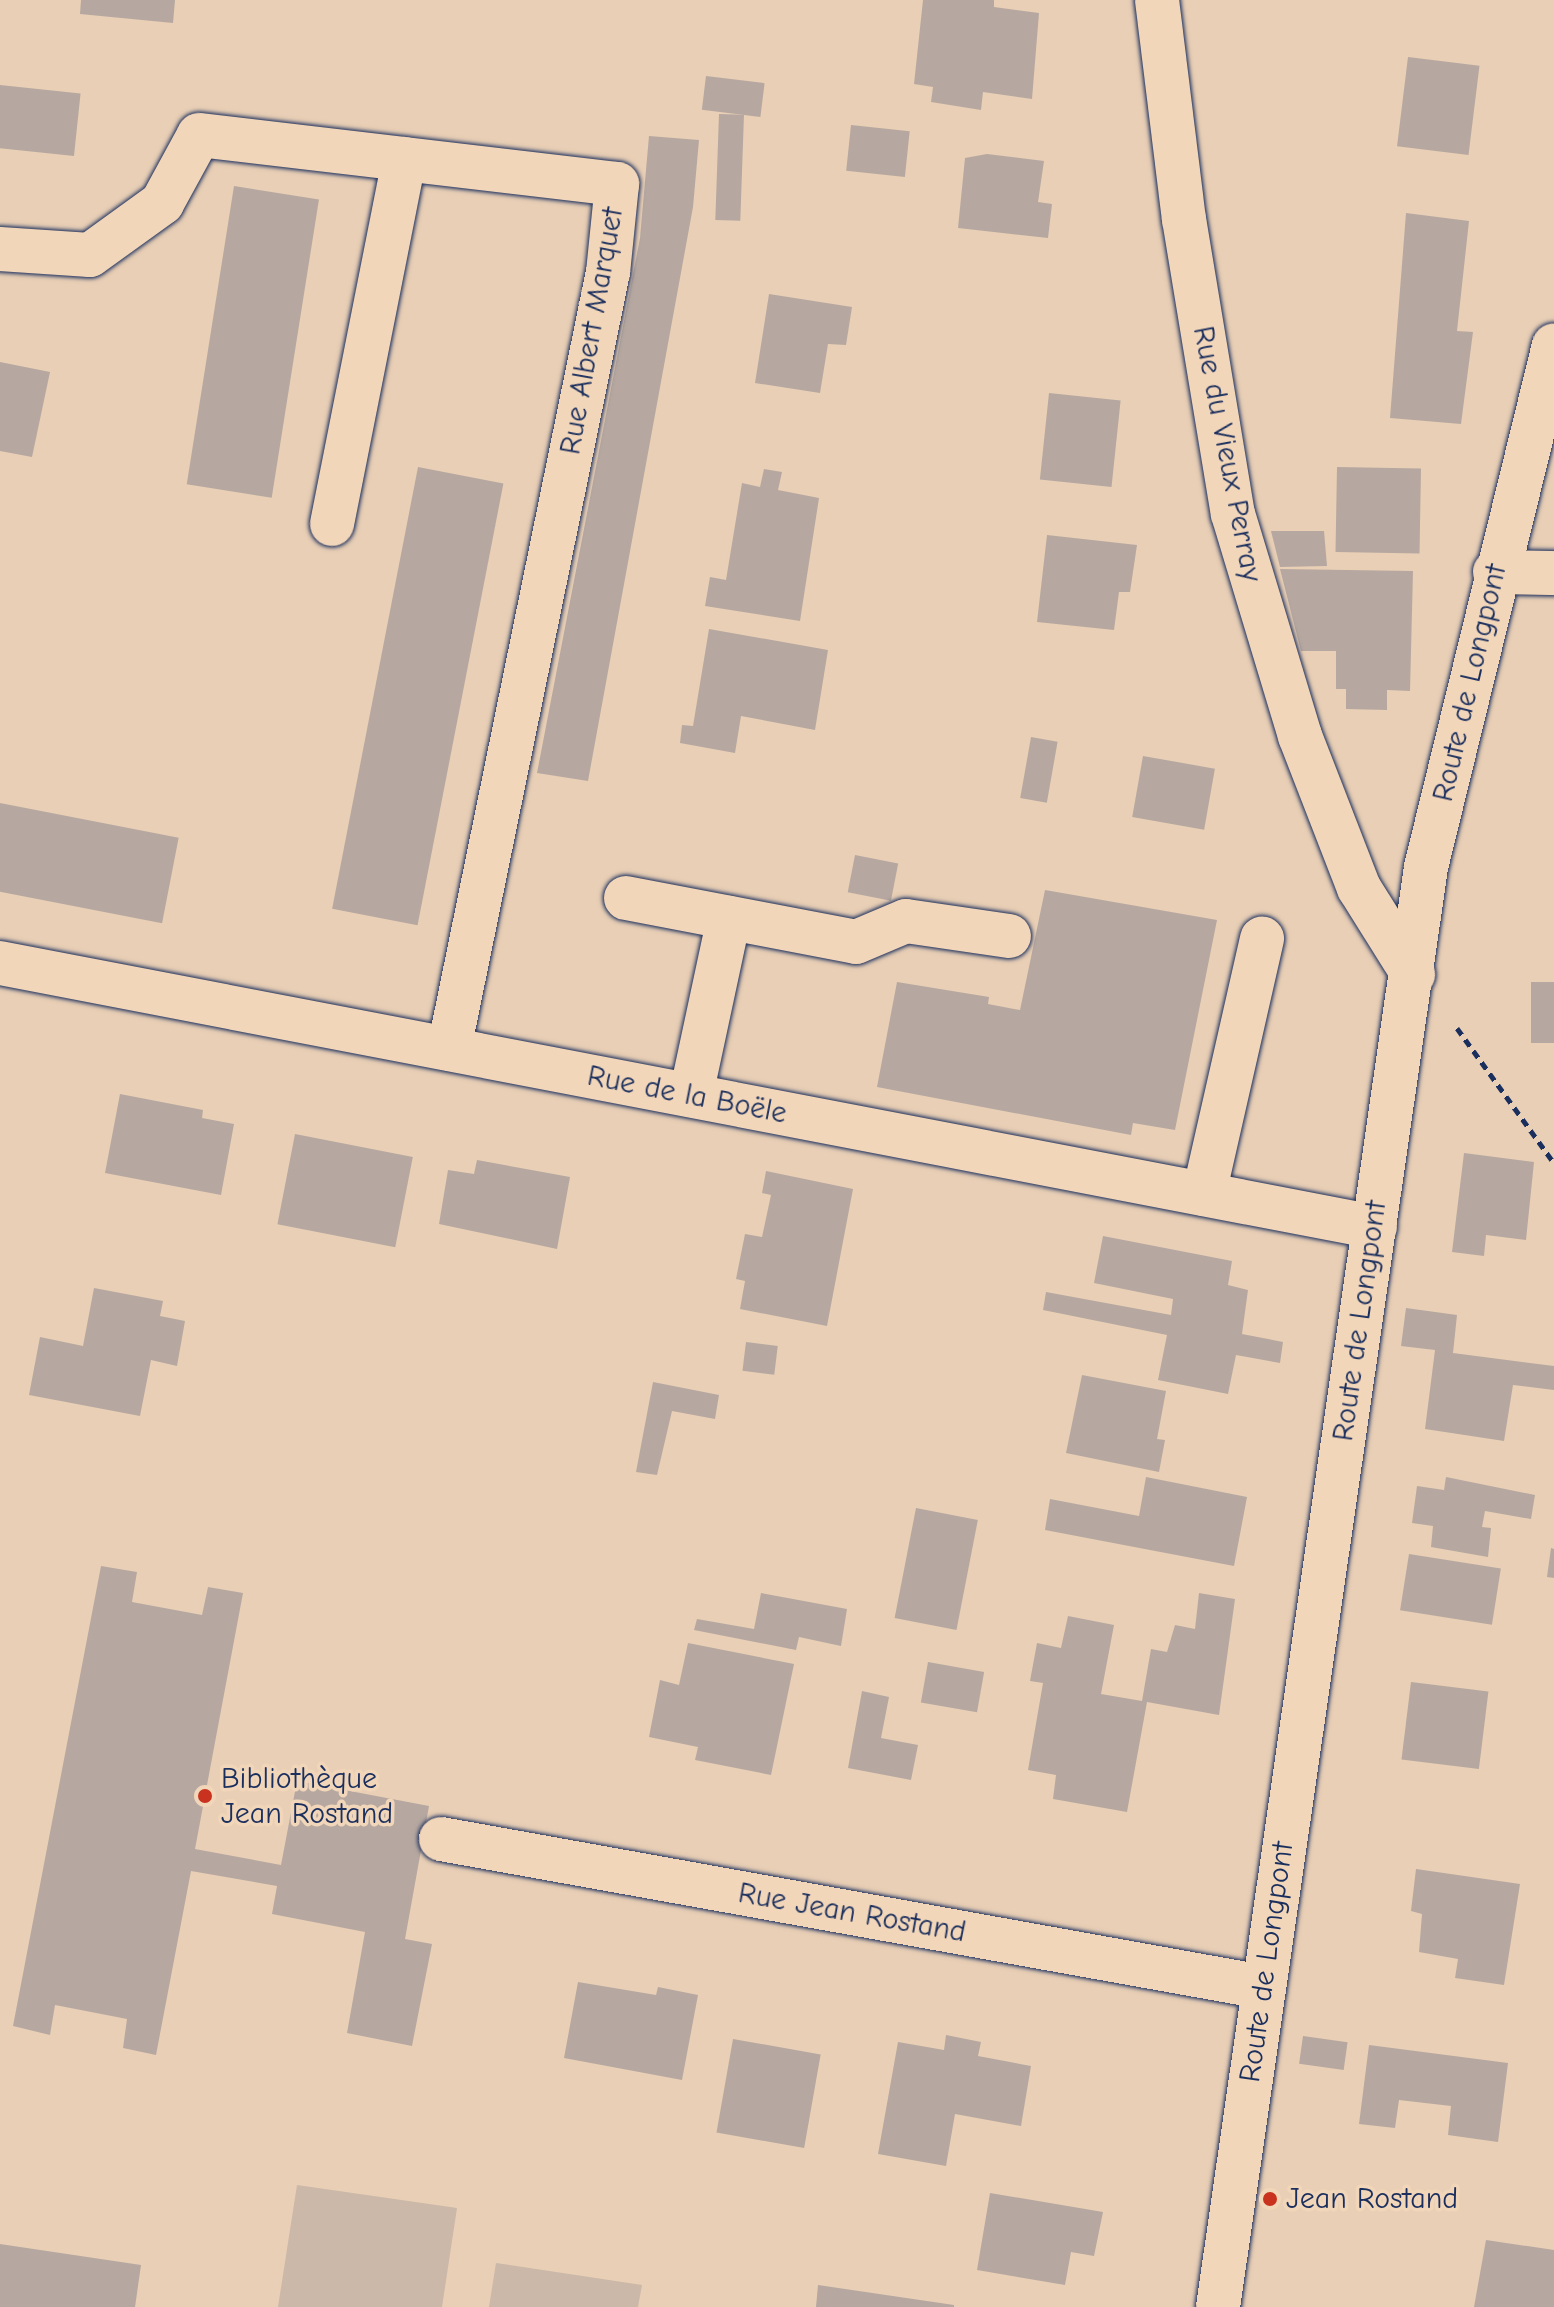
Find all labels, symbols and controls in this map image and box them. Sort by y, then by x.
street label: Rue Albert Marquet [553,205,631,457]
street label: Rue du Vieux Perray [1185,323,1269,585]
street label: Route de Longpont [1425,561,1515,805]
street label: Rue de la Boële [584,1058,790,1132]
street label: Route de Longpont [1325,1199,1395,1443]
place label: Bibliothèque Jean Rostand [221,1761,393,1832]
marker: Bibliothèque Jean Rostand [196,1787,214,1805]
street label: Route de Longpont [1232,1840,1302,2084]
street label: Rue Jean Rostand [735,1875,969,1951]
place label: Jean Rostand [1286,2181,1458,2217]
marker: Jean Rostand [1261,2190,1279,2208]

